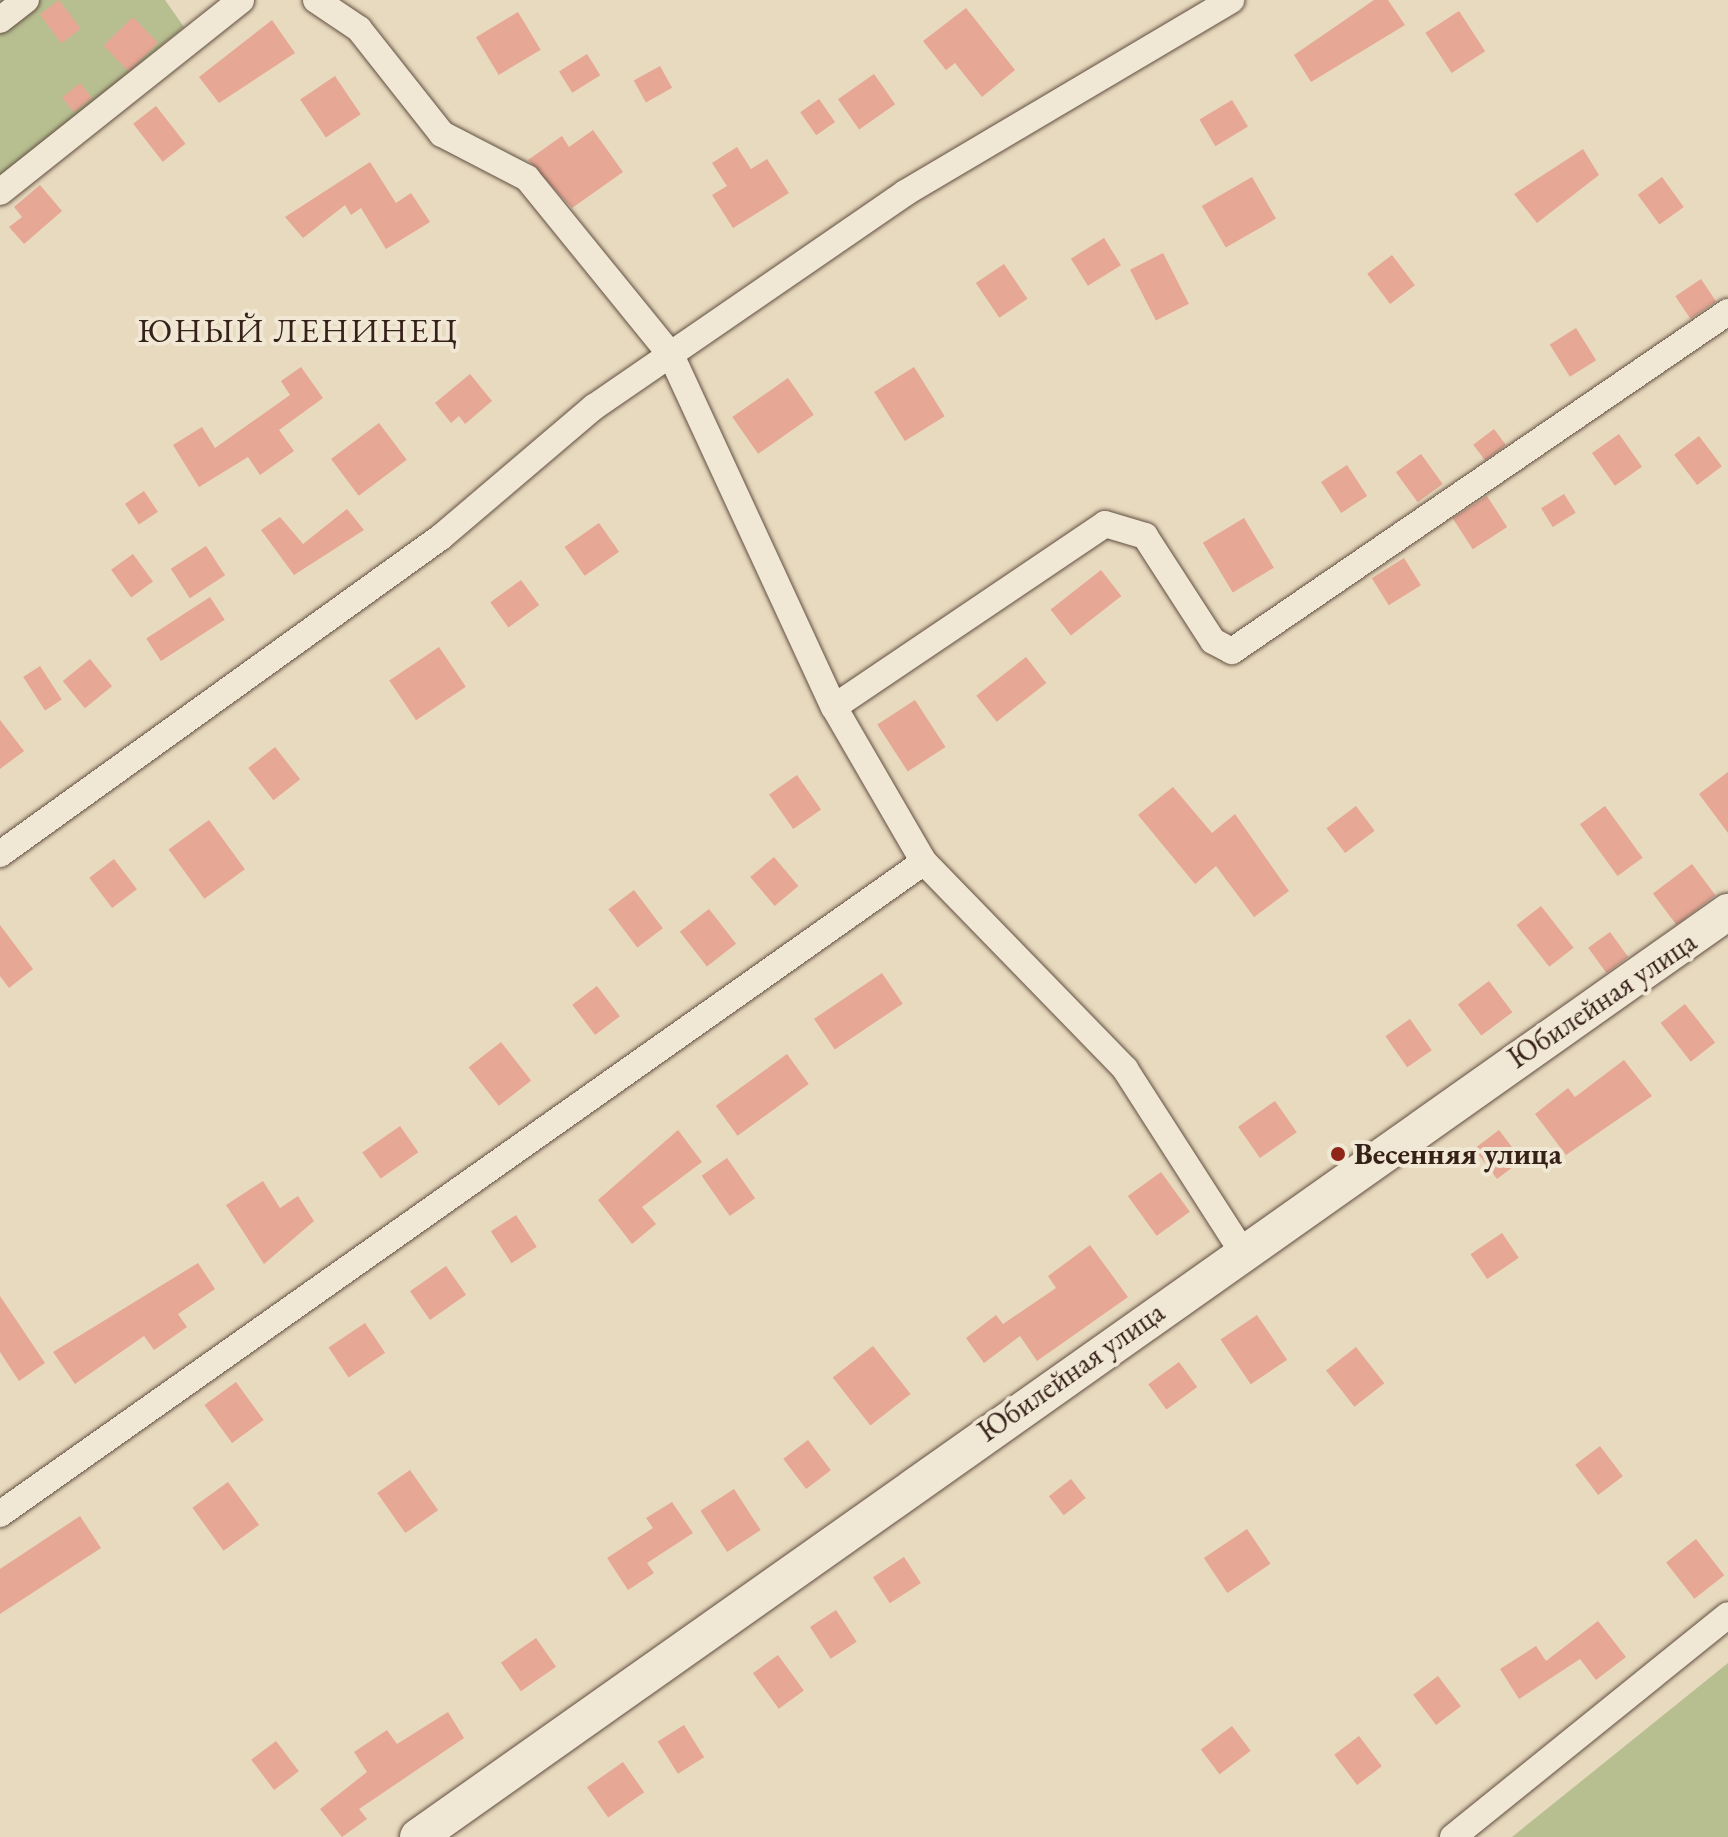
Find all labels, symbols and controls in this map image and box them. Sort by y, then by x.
district label: ЮНЫЙ ЛЕНИНЕЦ [137,311,459,351]
street label: Юбилейная улица [1501,924,1703,1076]
place label: Весенняя улица [1354,1136,1562,1172]
marker: Весенняя улица [1329,1145,1347,1163]
street label: Юбилейная улица [971,1294,1171,1450]

